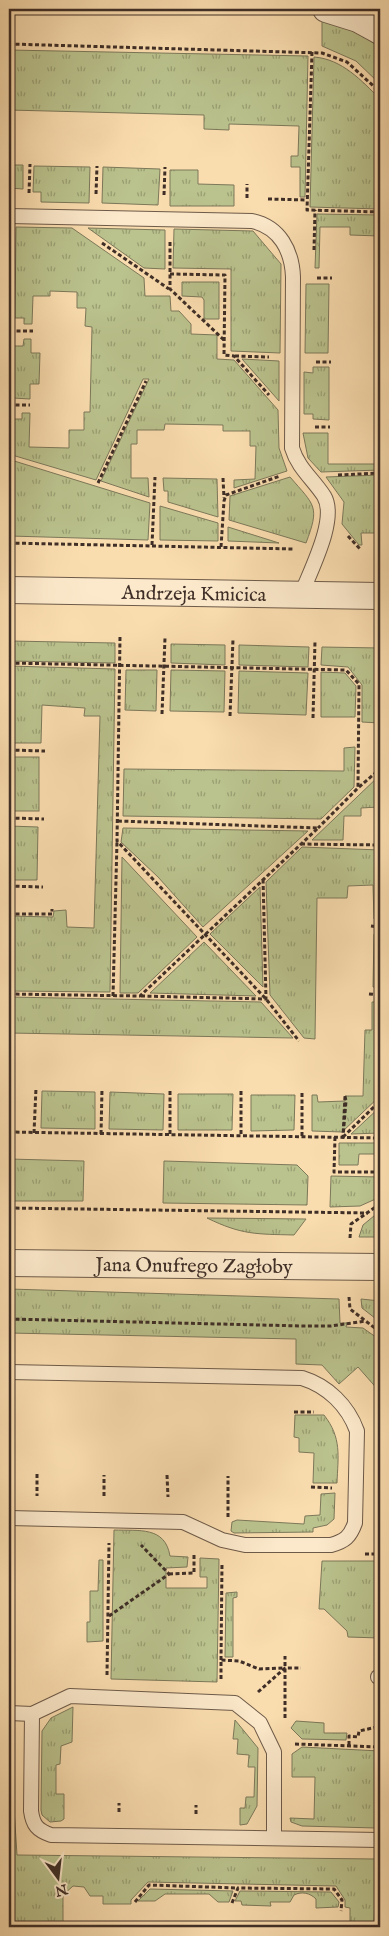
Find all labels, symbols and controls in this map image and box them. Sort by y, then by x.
street label: Andrzeja Kmicica [120,581,267,608]
street label: Jana Onufrego Zagłoby [93,1253,293,1280]
north arrow [32,1854,82,1904]
text: N [53,1879,70,1900]

